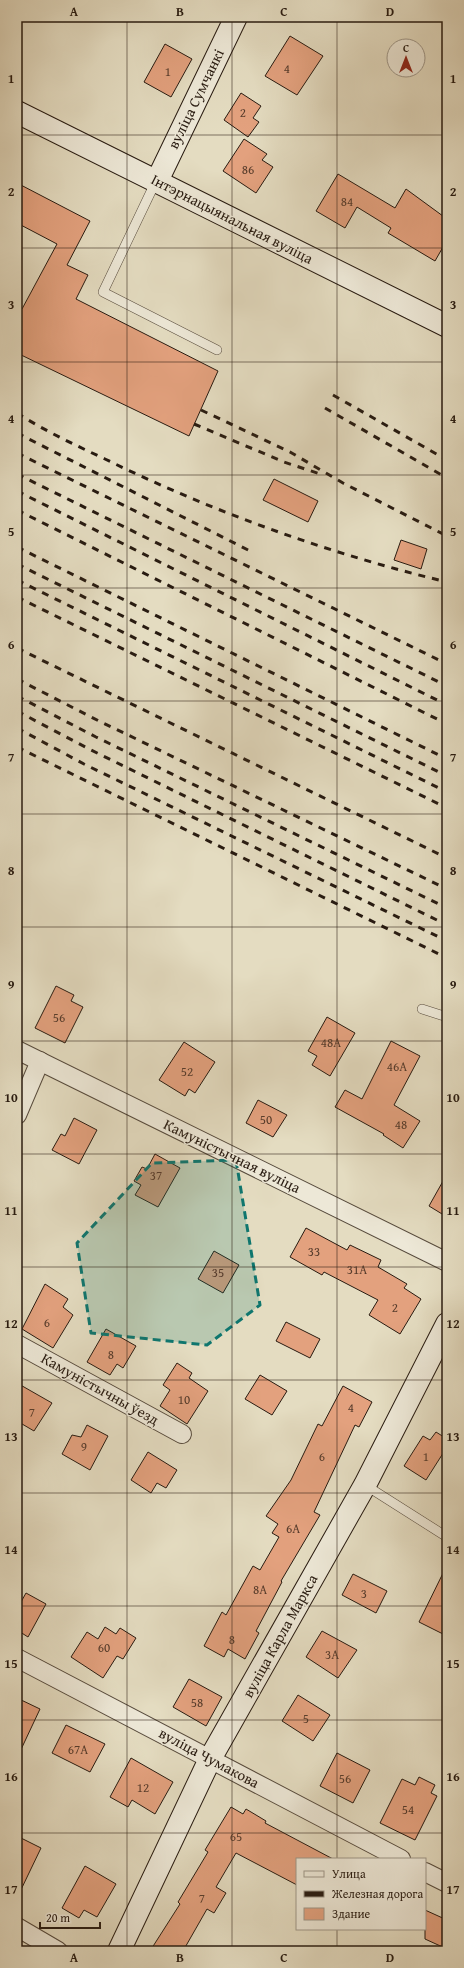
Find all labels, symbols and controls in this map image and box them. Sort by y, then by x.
text: A [70,2,79,21]
text: B [176,2,184,21]
text: C [280,2,288,21]
text: D [386,2,394,21]
north arrow [386,38,426,78]
text: С [403,40,409,56]
street label: вуліца Сумчанкі [162,45,229,152]
house number: 4 [284,59,290,78]
house number: 1 [165,62,171,81]
text: 1 [8,69,14,88]
text: 1 [450,69,456,88]
house number: 2 [240,103,246,122]
house number: 86 [242,160,254,179]
street label: Інтэрнацыянальная вуліца [148,169,318,269]
text: 2 [8,182,15,201]
text: 2 [450,182,457,201]
house number: 84 [341,192,353,211]
text: 3 [8,295,14,314]
text: 3 [450,295,456,314]
text: 4 [8,409,15,428]
text: 4 [450,409,457,428]
text: 5 [8,522,15,541]
text: 5 [450,522,457,541]
text: 6 [8,635,15,654]
text: 6 [450,635,457,654]
text: 7 [8,748,15,767]
text: 7 [450,748,457,767]
text: 8 [8,861,15,880]
text: 8 [450,861,457,880]
text: 9 [8,975,15,994]
text: 9 [450,975,457,994]
house number: 56 [53,1008,65,1027]
house number: 48А [321,1033,341,1052]
house number: 46А [387,1057,407,1076]
house number: 52 [181,1062,193,1081]
text: 10 [4,1088,18,1107]
text: 10 [446,1088,460,1107]
house number: 50 [260,1110,272,1129]
street label: Камуністычная вуліца [160,1113,305,1198]
house number: 48 [395,1115,407,1134]
house number: 37 [150,1166,162,1185]
text: 11 [4,1201,18,1220]
text: 11 [446,1201,460,1220]
house number: 33 [308,1242,320,1261]
house number: 31А [347,1260,367,1279]
house number: 35 [212,1263,224,1282]
house number: 2 [392,1298,398,1317]
house number: 6 [44,1313,50,1332]
text: 12 [4,1314,18,1333]
text: 12 [446,1314,460,1333]
house number: 8 [108,1345,114,1364]
street label: Камуністычны ўезд [37,1347,163,1430]
house number: 10 [178,1390,190,1409]
house number: 4 [348,1398,354,1417]
house number: 7 [29,1403,35,1422]
text: 13 [4,1427,18,1446]
text: 13 [446,1427,460,1446]
house number: 9 [81,1437,87,1456]
house number: 6 [319,1447,325,1466]
house number: 1 [423,1447,429,1466]
house number: 6А [286,1519,300,1538]
text: 14 [4,1540,18,1559]
text: 14 [446,1540,460,1559]
street label: вуліца Карла Маркса [237,1569,323,1701]
house number: 8А [253,1580,267,1599]
house number: 3 [361,1584,367,1603]
house number: 8 [229,1630,235,1649]
house number: 60 [98,1638,110,1657]
house number: 3А [325,1645,339,1664]
text: 15 [4,1654,18,1673]
text: 15 [446,1654,460,1673]
house number: 58 [191,1693,203,1712]
house number: 5 [303,1709,309,1728]
street label: вуліца Чумакова [155,1722,264,1793]
house number: 67А [68,1740,88,1759]
text: 16 [4,1767,18,1786]
text: 16 [446,1767,460,1786]
house number: 56 [339,1769,351,1788]
house number: 12 [137,1778,149,1797]
house number: 54 [402,1800,414,1819]
house number: 65 [230,1827,242,1846]
legend [296,1858,426,1930]
text: Улица [332,1865,366,1882]
text: 17 [4,1880,18,1899]
text: 17 [446,1880,460,1899]
text: Железная дорога [331,1885,423,1902]
house number: 7 [199,1889,205,1908]
scale bar [40,1904,100,1930]
text: Здание [332,1905,371,1922]
text: 20 m [46,1909,70,1926]
text: A [70,1948,79,1967]
text: B [176,1948,184,1967]
text: C [280,1948,288,1967]
text: D [386,1948,394,1967]

